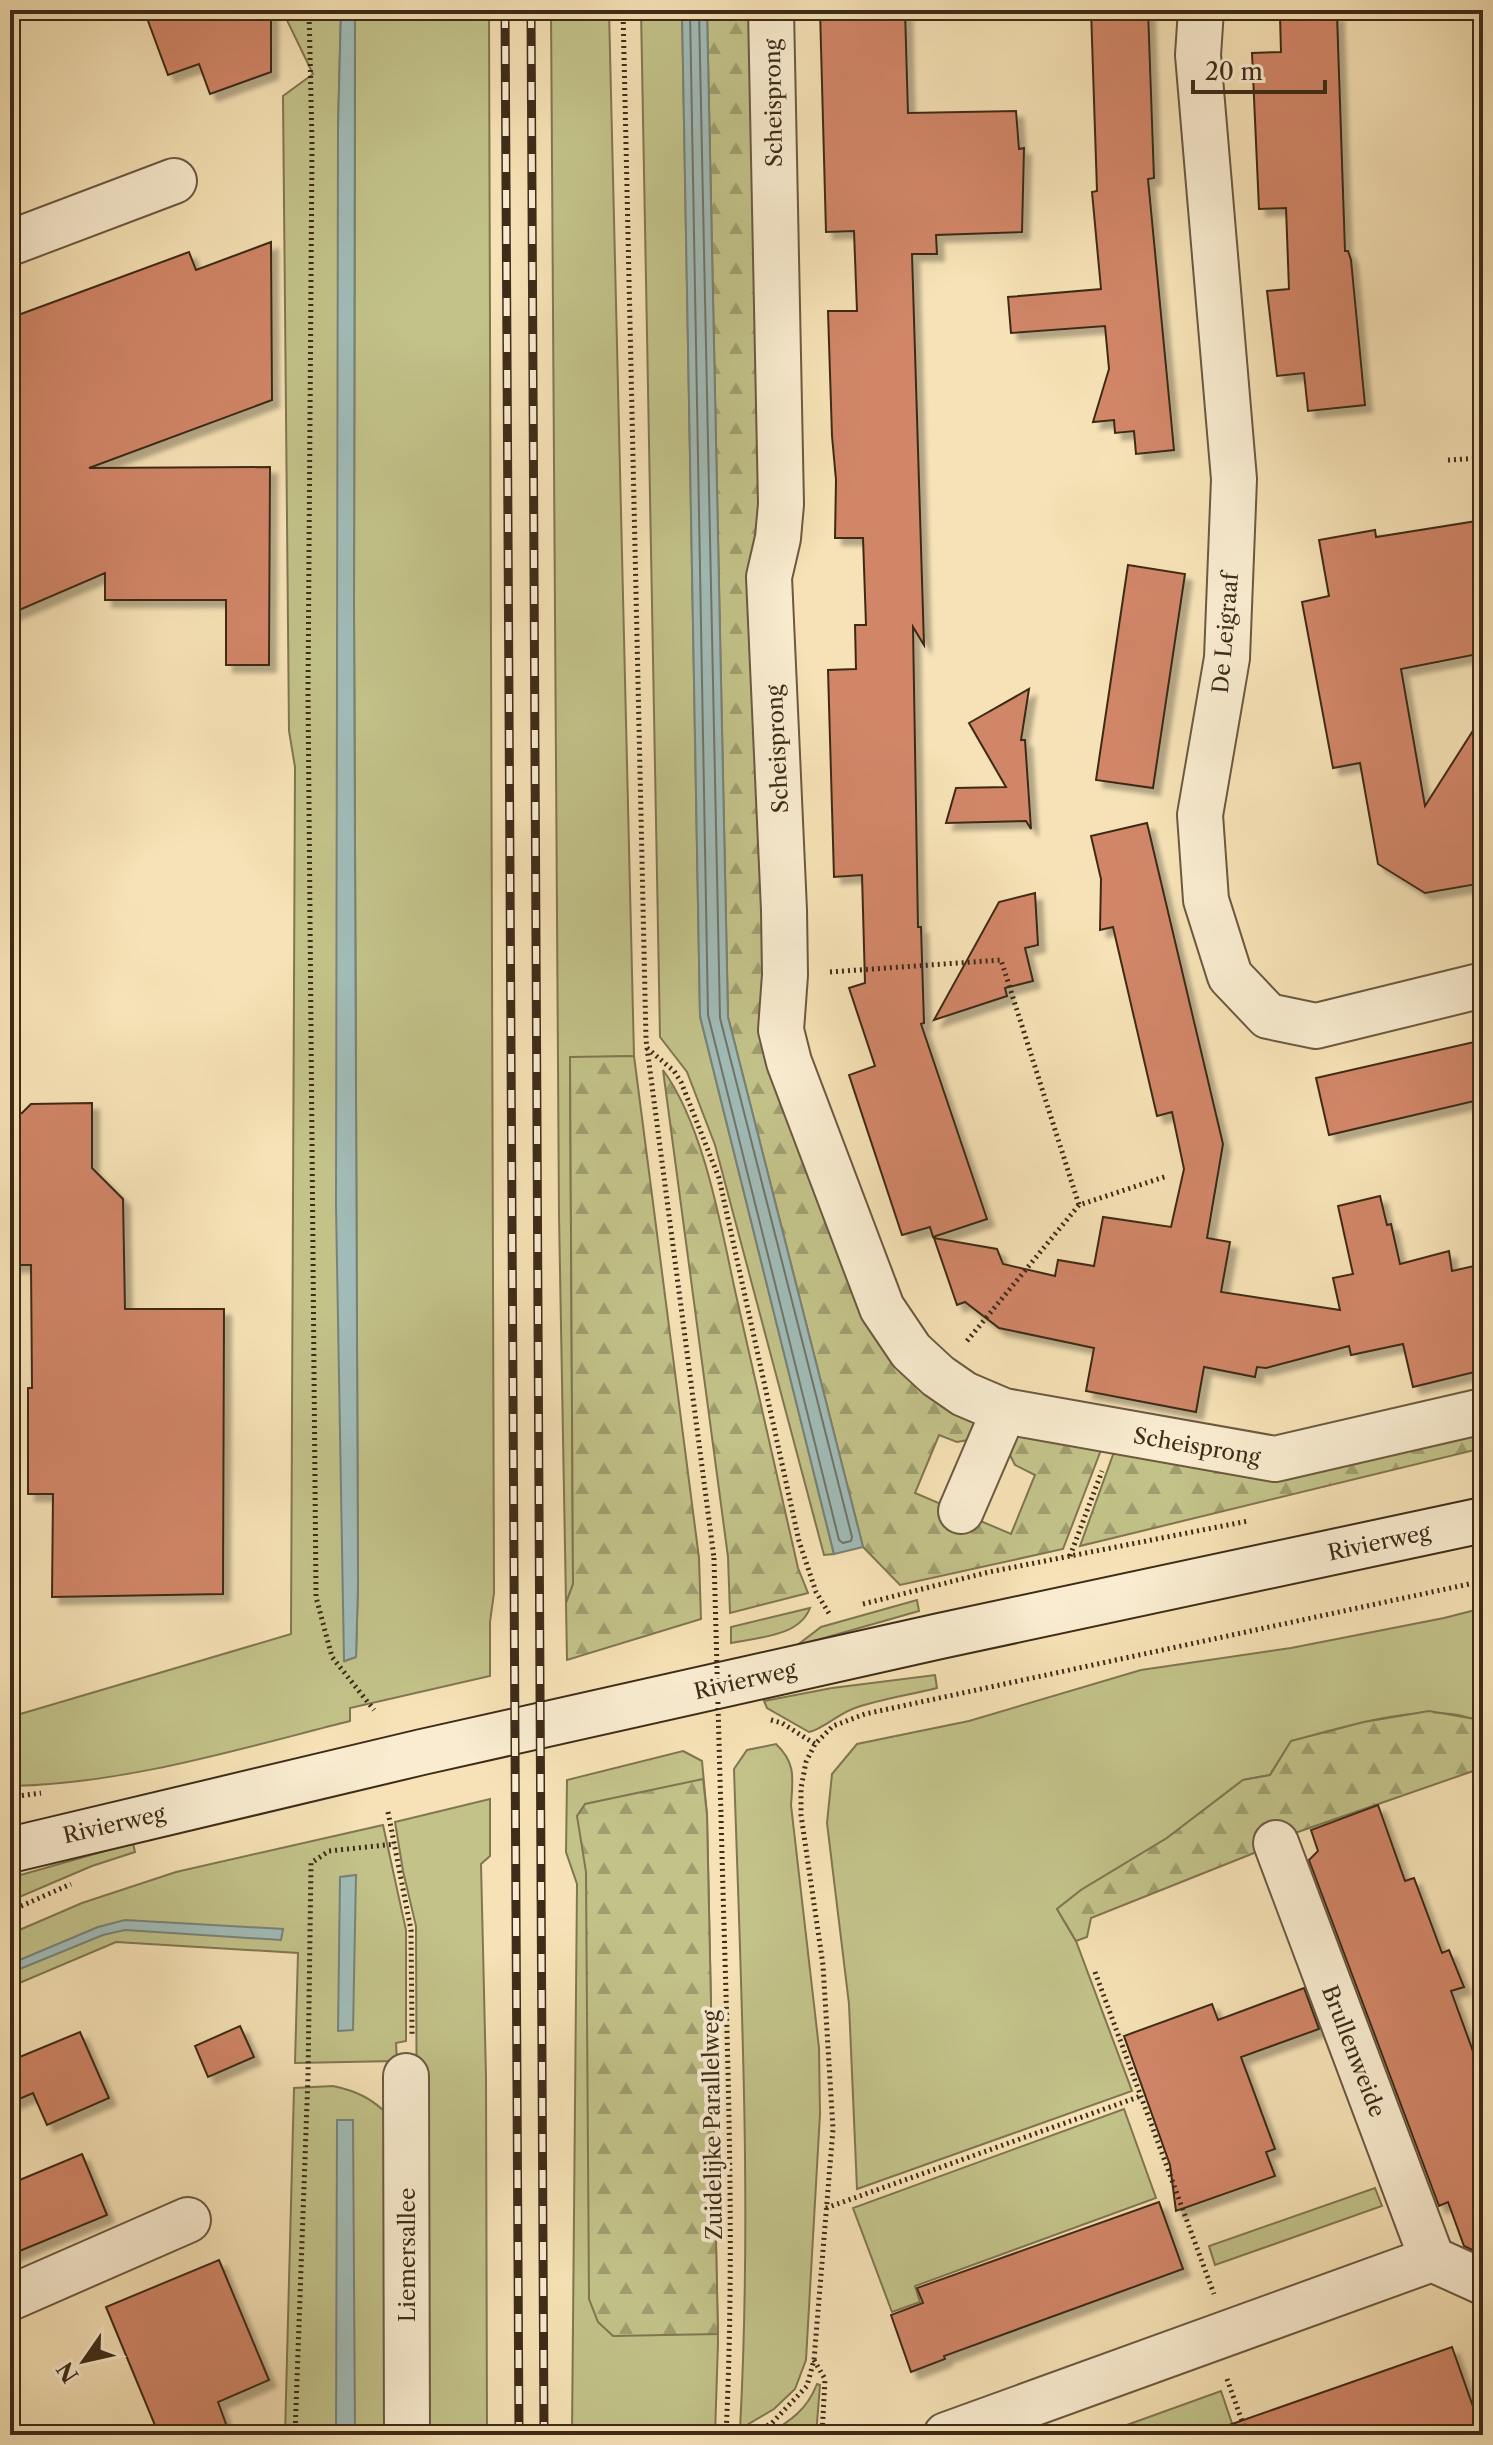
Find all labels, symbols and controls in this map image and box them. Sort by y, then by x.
street label: Scheisprong [759,38,788,167]
scale bar [1193,44,1325,94]
text: 20 m [1205,57,1263,86]
street label: De Leigraaf [1207,568,1245,695]
street label: Scheisprong [761,684,794,814]
street label: Scheisprong [1131,1422,1263,1471]
street label: Rivierweg [1325,1518,1433,1567]
street label: Rivierweg [691,1656,799,1705]
street label: Rivierweg [60,1800,168,1849]
street label: Brullenweide [1316,1981,1391,2121]
street label: Zuidelijke Parallelweg [697,2009,728,2240]
street label: Liemersallee [394,2188,421,2322]
north arrow [44,2321,124,2401]
text: N [51,2356,84,2387]

